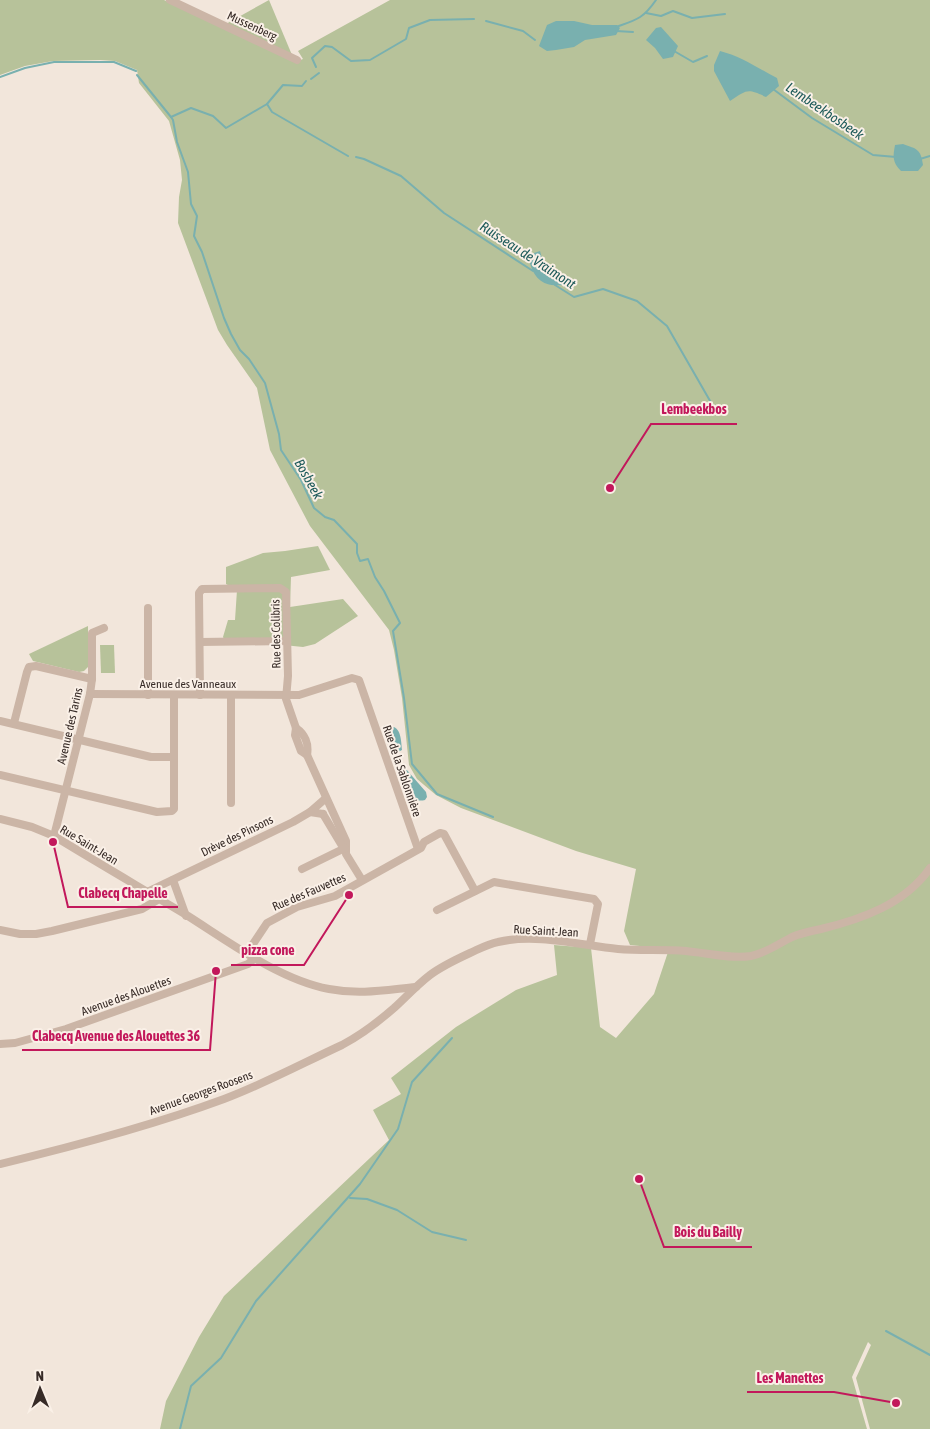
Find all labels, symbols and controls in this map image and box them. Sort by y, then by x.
street label: Mussenberg [225,8,280,44]
water label: Lembeekbosbeek [783,79,868,143]
water label: Ruisseau de Vraimont [477,218,579,292]
callout: Lembeekbos [651,395,737,424]
text: Lembeekbos [661,401,727,417]
water label: Bosbeek [291,456,327,503]
street label: Rue des Colibris [268,599,284,669]
street label: Avenue des Vanneaux [140,677,236,691]
street label: Avenue des Tarins [54,686,86,766]
street label: Rue de la Sablonnière [380,723,424,819]
street label: Drève des Pinsons [199,812,275,860]
street label: Rue Saint-Jean [57,822,121,868]
street label: Rue des Fauvettes [270,870,348,914]
callout: Clabecq Chapelle [68,878,178,907]
text: Clabecq Chapelle [78,885,168,901]
street label: Rue Saint-Jean [513,922,579,940]
callout: pizza cone [231,936,304,965]
text: pizza cone [241,942,295,958]
street label: Avenue des Alouettes [79,973,173,1019]
callout: Clabecq Avenue des Alouettes 36 [22,1021,210,1050]
text: Clabecq Avenue des Alouettes 36 [32,1028,200,1044]
street label: Avenue Georges Roosens [148,1068,254,1118]
callout: Bois du Bailly [664,1218,752,1247]
text: Bois du Bailly [674,1224,742,1240]
callout: Les Manettes [747,1363,834,1392]
north arrow [15,1364,65,1414]
text: N [36,1368,44,1384]
text: Les Manettes [757,1370,823,1386]

